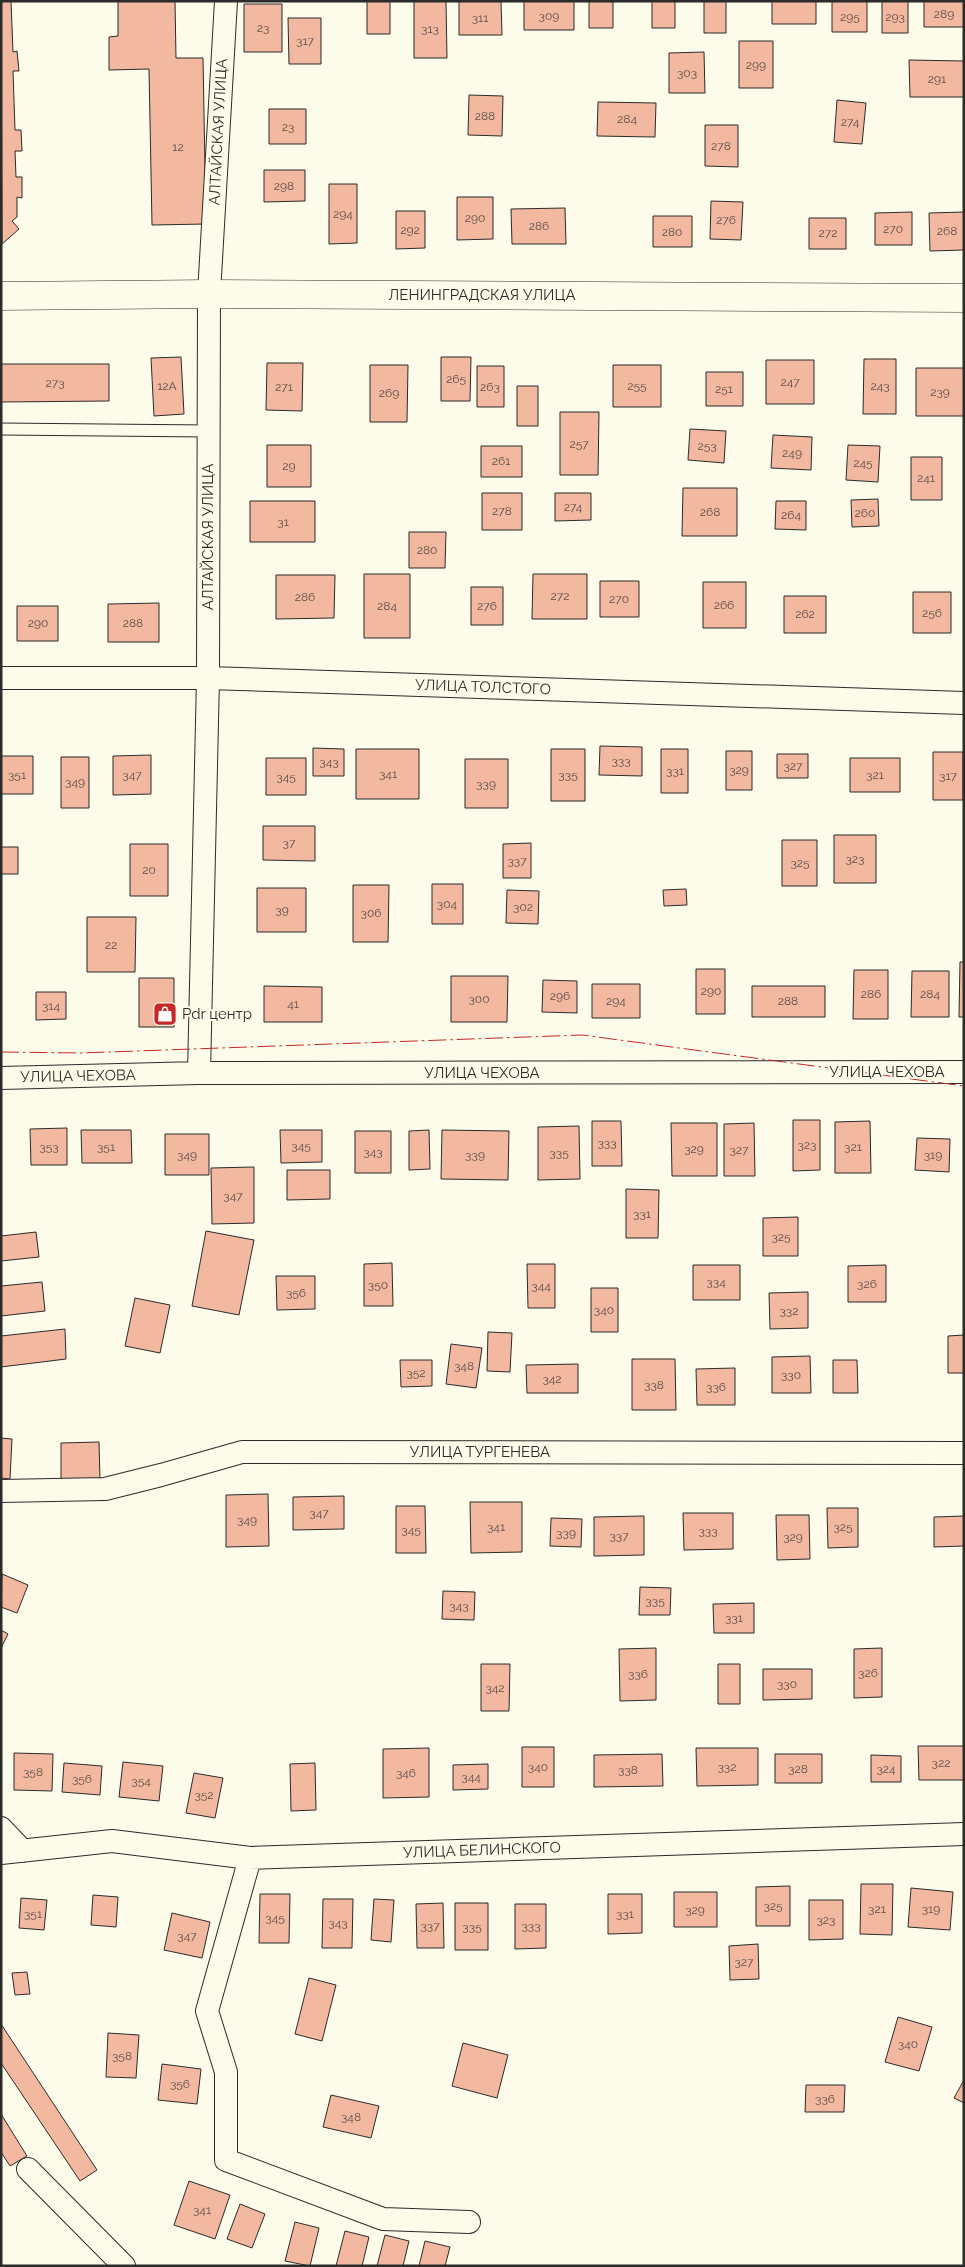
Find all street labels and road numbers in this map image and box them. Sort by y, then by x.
street label: АЛТАЙСКАЯ УЛИЦА [205,58,231,206]
street label: ЛЕНИНГРАДСКАЯ УЛИЦА [388,286,576,304]
street label: АЛТАЙСКАЯ УЛИЦА [199,464,217,610]
street label: УЛИЦА ТОЛСТОГО [415,676,551,698]
street label: УЛИЦА ЧЕХОВА [829,1063,945,1081]
street label: УЛИЦА ЧЕХОВА [424,1064,540,1082]
street label: УЛИЦА ЧЕХОВА [20,1066,136,1086]
street label: УЛИЦА ТУРГЕНЕВА [410,1443,550,1461]
street label: УЛИЦА БЕЛИНСКОГО [403,1838,561,1862]

